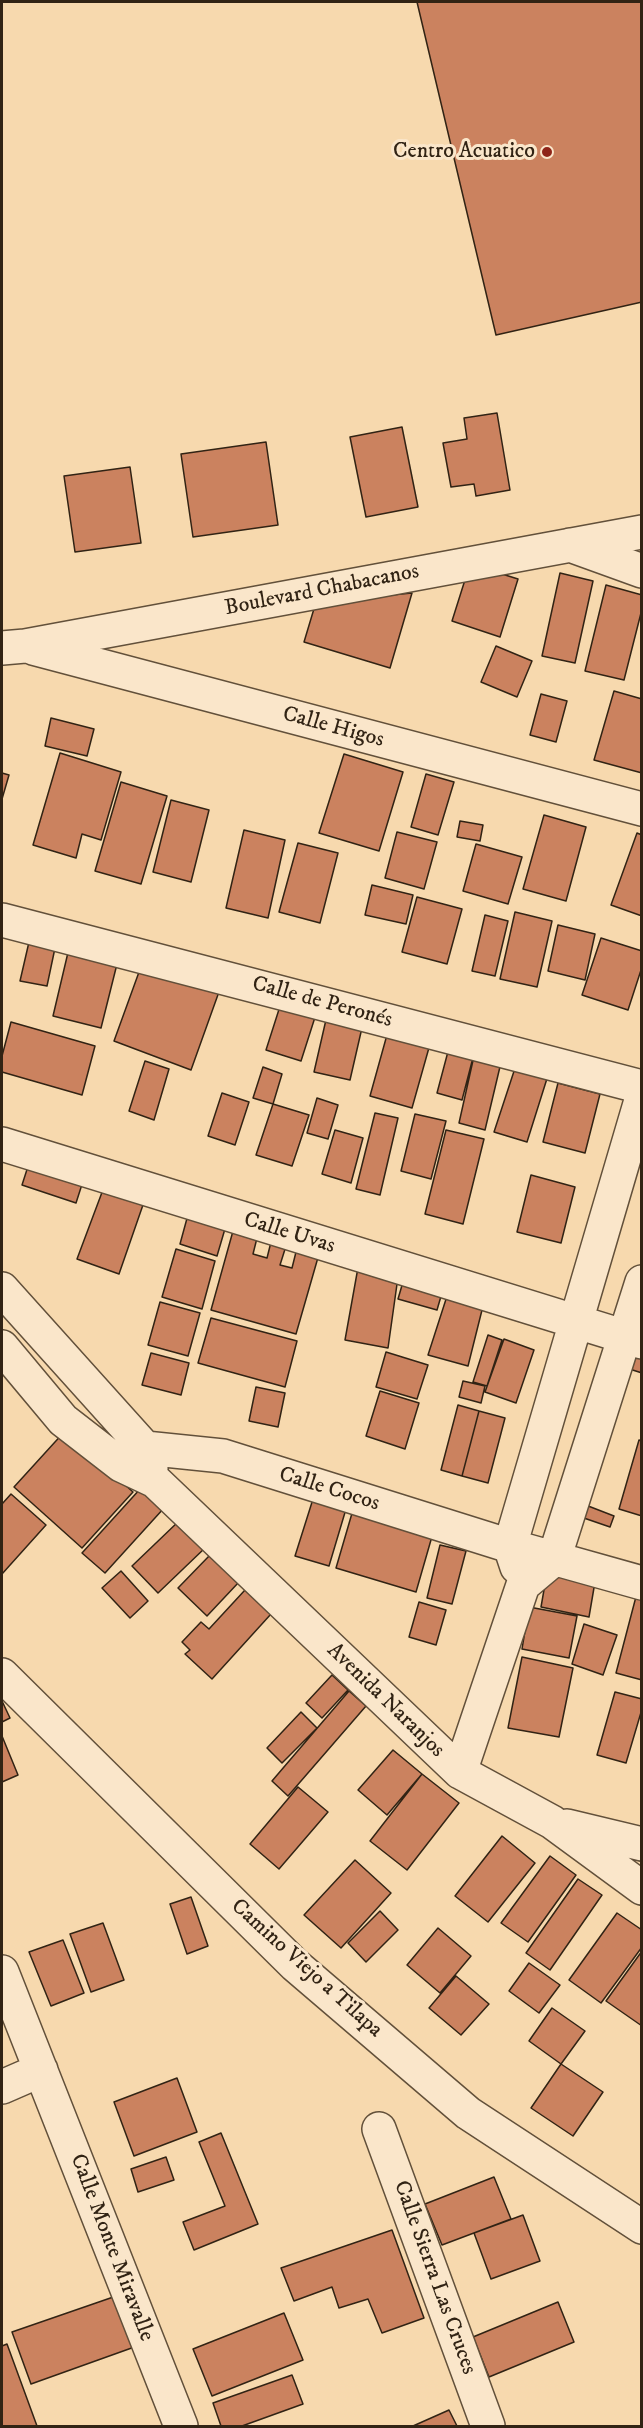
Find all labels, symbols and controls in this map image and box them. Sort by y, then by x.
place label: Centro Acuatico [393,139,535,165]
marker: Centro Acuatico [540,145,554,159]
street label: Boulevard Chabacanos [223,559,421,623]
street label: Calle Higos [279,702,387,754]
street label: Calle de Peronés [249,972,395,1034]
street label: Calle Uvas [240,1208,338,1260]
street label: Calle Cocos [276,1462,382,1518]
street label: Avenida Naranjos [321,1638,449,1764]
street label: Camino Viejo a Tilapa [225,1894,387,2044]
street label: Calle Monte Miravalle [63,2151,159,2345]
street label: Calle Sierra Las Cruces [387,2178,481,2378]

